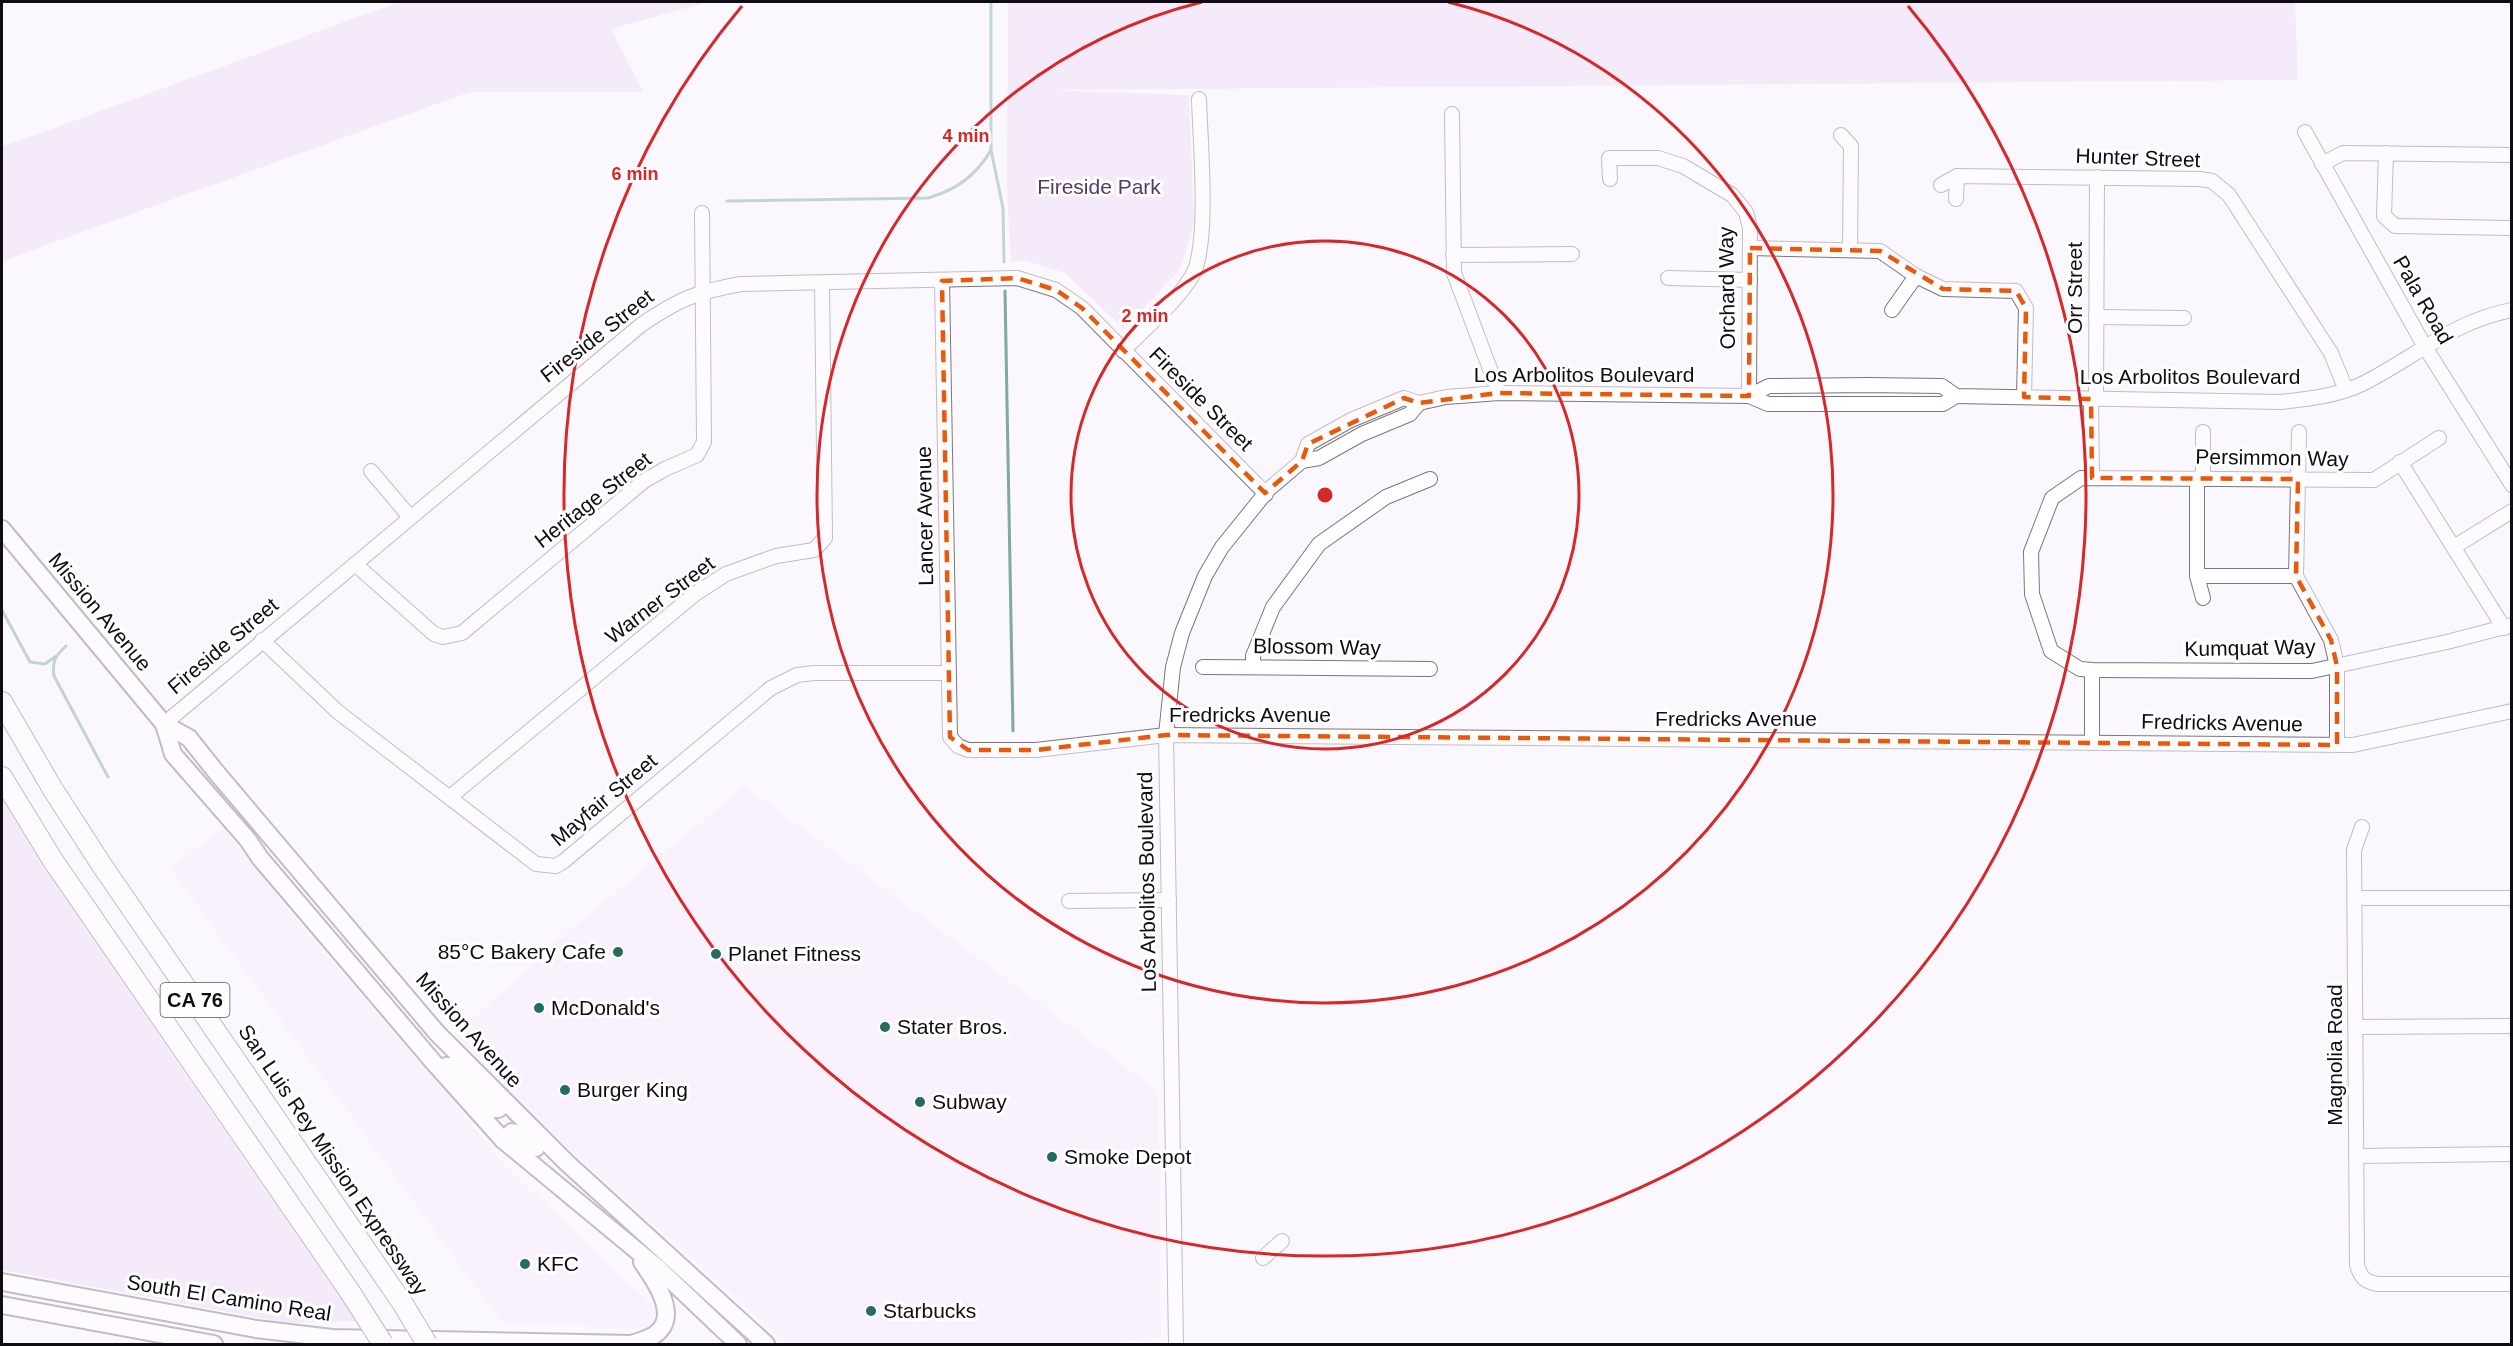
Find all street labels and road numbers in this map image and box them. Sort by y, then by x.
street label: Hunter Street [2075,144,2201,171]
street label: Orchard Way [1714,226,1739,350]
street label: Orr Street [2063,242,2086,334]
street label: Pala Road [2389,252,2458,348]
street label: Fireside Street [536,284,658,387]
street label: Fireside Street [1145,342,1258,455]
street label: Los Arbolitos Boulevard [1474,363,1694,386]
street label: Los Arbolitos Boulevard [2080,365,2300,388]
street label: Persimmon Way [2195,445,2349,470]
street label: Lancer Avenue [912,446,937,586]
street label: Heritage Street [530,447,656,552]
street label: Mission Avenue [44,548,156,675]
street label: Warner Street [601,551,719,648]
street label: Fireside Street [163,593,282,698]
street label: Blossom Way [1253,634,1381,659]
street label: Kumquat Way [2184,635,2316,660]
street label: Fredricks Avenue [1169,703,1331,726]
street label: Fredricks Avenue [1655,707,1817,730]
street label: Fredricks Avenue [2141,710,2303,735]
street label: Mayfair Street [546,749,661,850]
street label: Los Arbolitos Boulevard [1133,772,1160,993]
street label: Mission Avenue [412,967,527,1092]
road number: CA 76 [160,983,230,1017]
street label: Magnolia Road [2323,984,2346,1126]
street label: San Luis Rey Mission Expressway [234,1020,433,1300]
street label: South El Camino Real [125,1270,333,1325]

